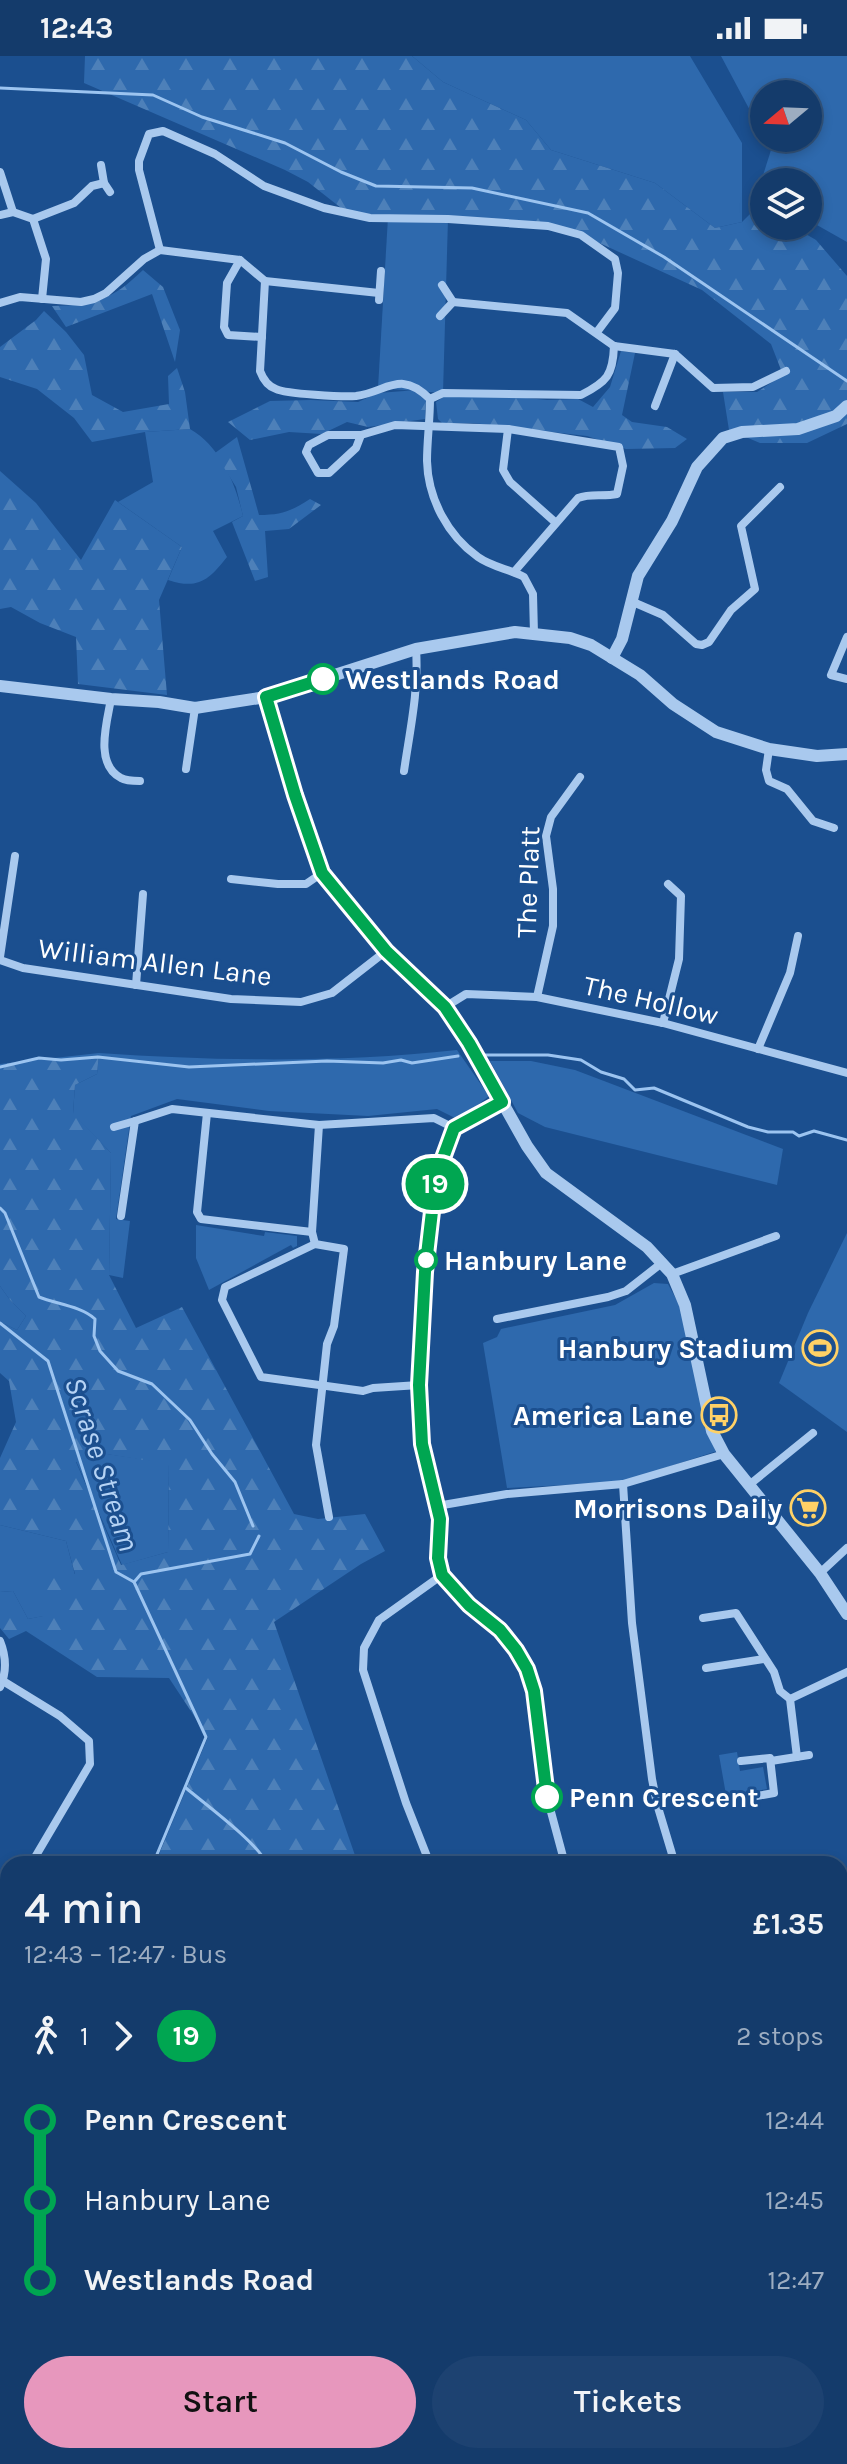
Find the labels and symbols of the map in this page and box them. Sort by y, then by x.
north arrow [750,80,822,152]
place label: Westlands Road [345,663,560,696]
marker: Westlands Road [308,664,338,694]
street label: The Platt [510,826,546,938]
street label: William Allen Lane [36,931,274,993]
street label: The Hollow [580,968,722,1032]
line badge: 19 [399,1158,471,1210]
place label: Hanbury Lane [444,1244,627,1277]
marker: Hanbury Lane [415,1249,437,1271]
sports icon: Hanbury Stadium [801,1329,839,1367]
place label: Hanbury Stadium [558,1332,794,1365]
water label: Scrase Stream [57,1372,147,1556]
bus stop icon: America Lane [700,1396,738,1434]
place label: America Lane [513,1399,693,1432]
supermarket icon: Morrisons Daily [789,1489,827,1527]
place label: Morrisons Daily [573,1492,782,1525]
place label: Penn Crescent [569,1781,759,1814]
marker: Penn Crescent [532,1782,562,1812]

